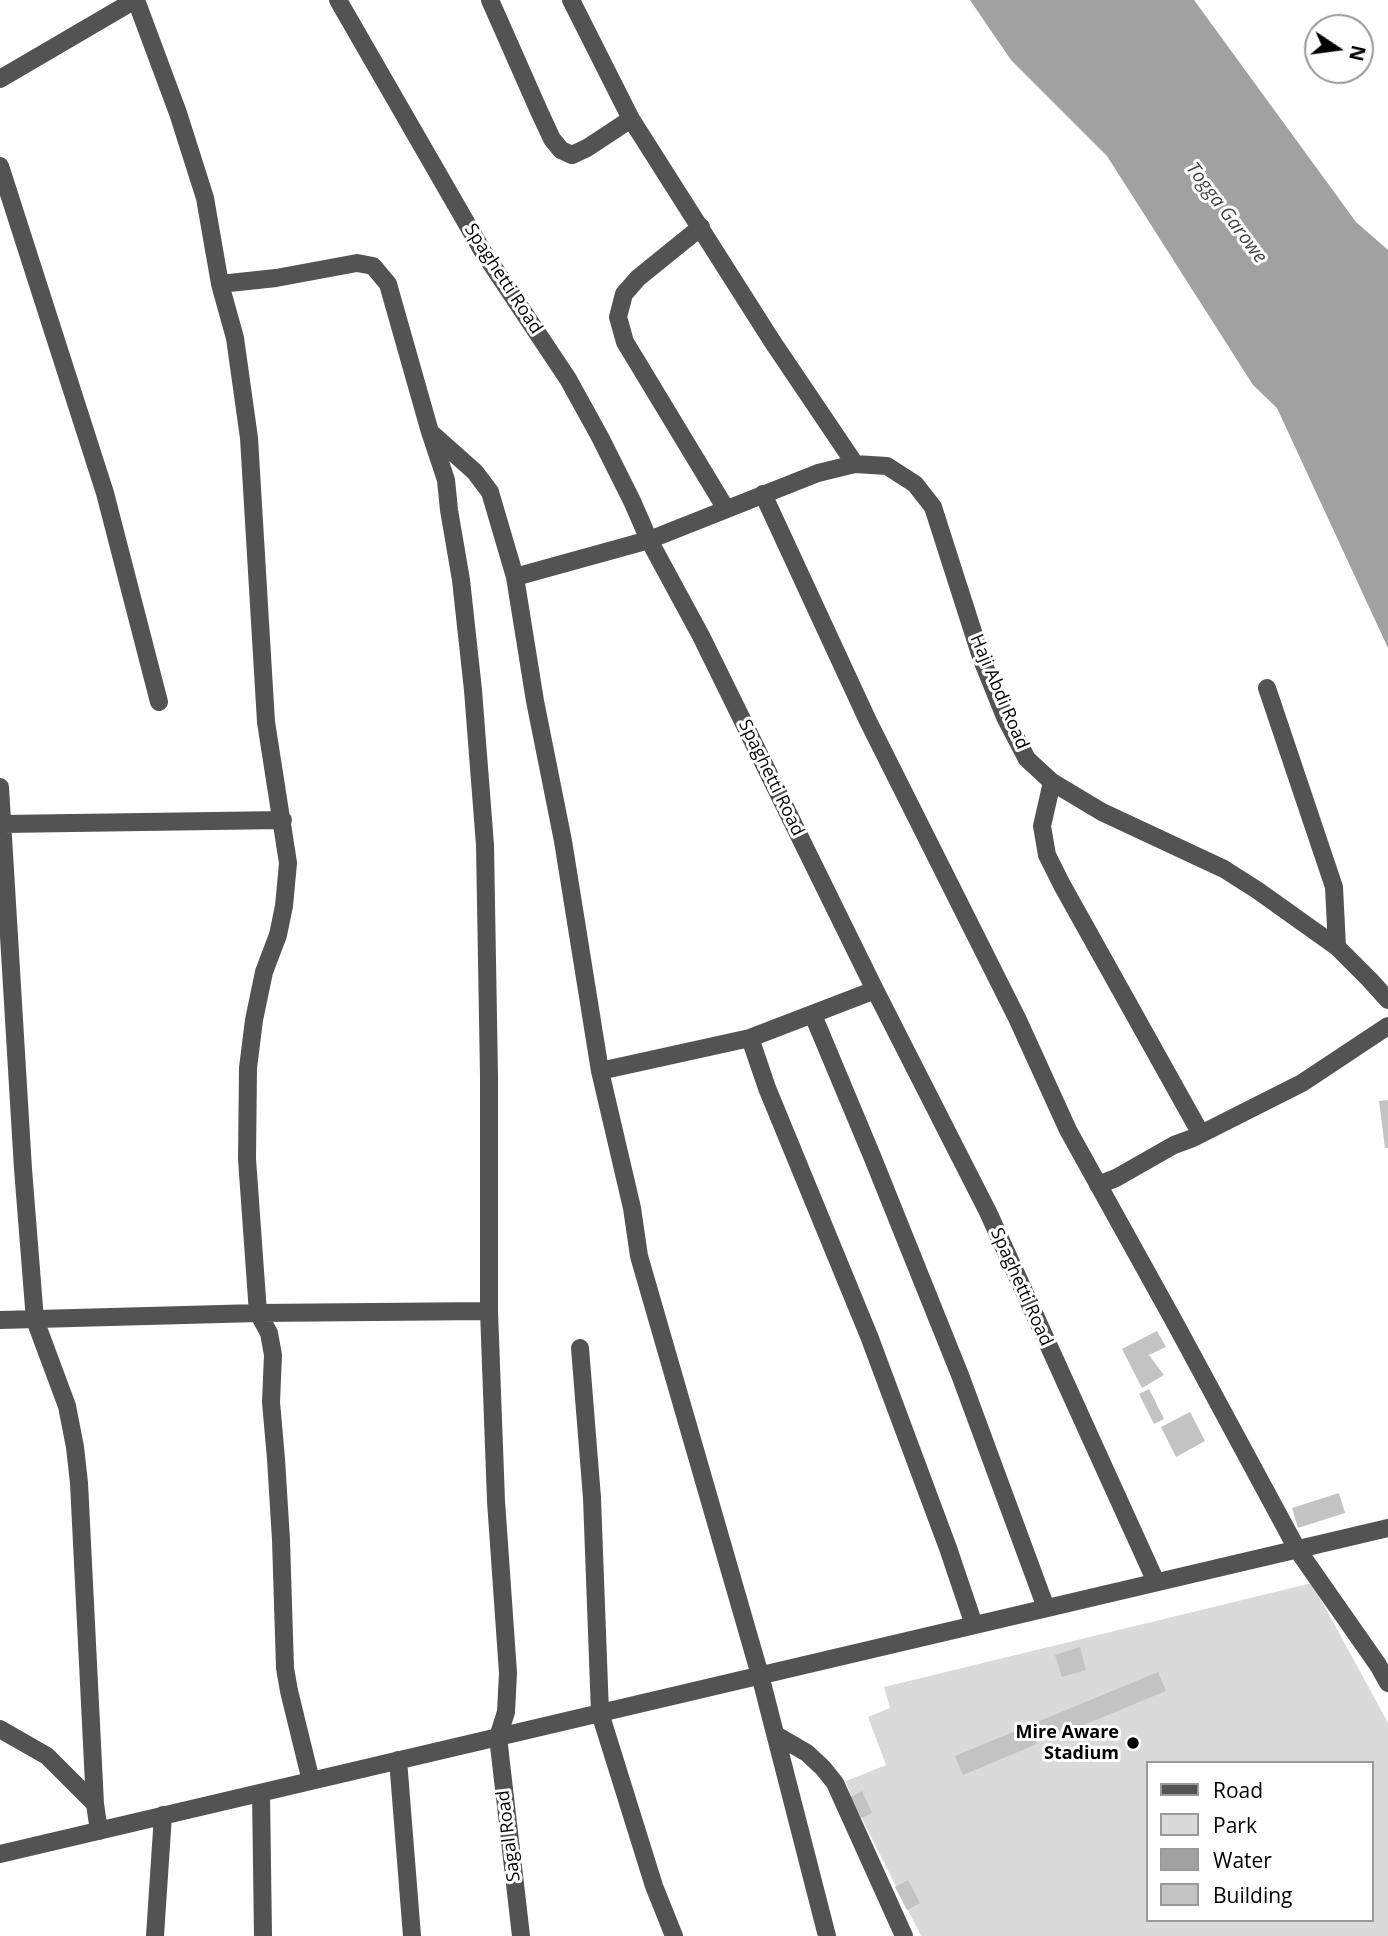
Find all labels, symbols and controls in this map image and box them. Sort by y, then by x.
north arrow [1304,14,1374,84]
text: N [1343,43,1372,64]
water label: Togga Garowe [1181,158,1271,268]
street label: Spaghetti Road [459,220,547,338]
street label: Haji Abdi Road [965,631,1033,753]
street label: Spaghetti Road [733,716,809,840]
street label: Spaghetti Road [985,1225,1057,1349]
place label: Mire Aware Stadium [1016,1722,1119,1764]
marker: Mire Aware Stadium [1125,1735,1141,1751]
legend [1146,1761,1374,1922]
text: Road [1213,1776,1263,1804]
street label: Sagal Road [493,1789,525,1883]
text: Park [1213,1811,1257,1839]
text: Water [1213,1846,1272,1874]
text: Building [1213,1881,1292,1909]

